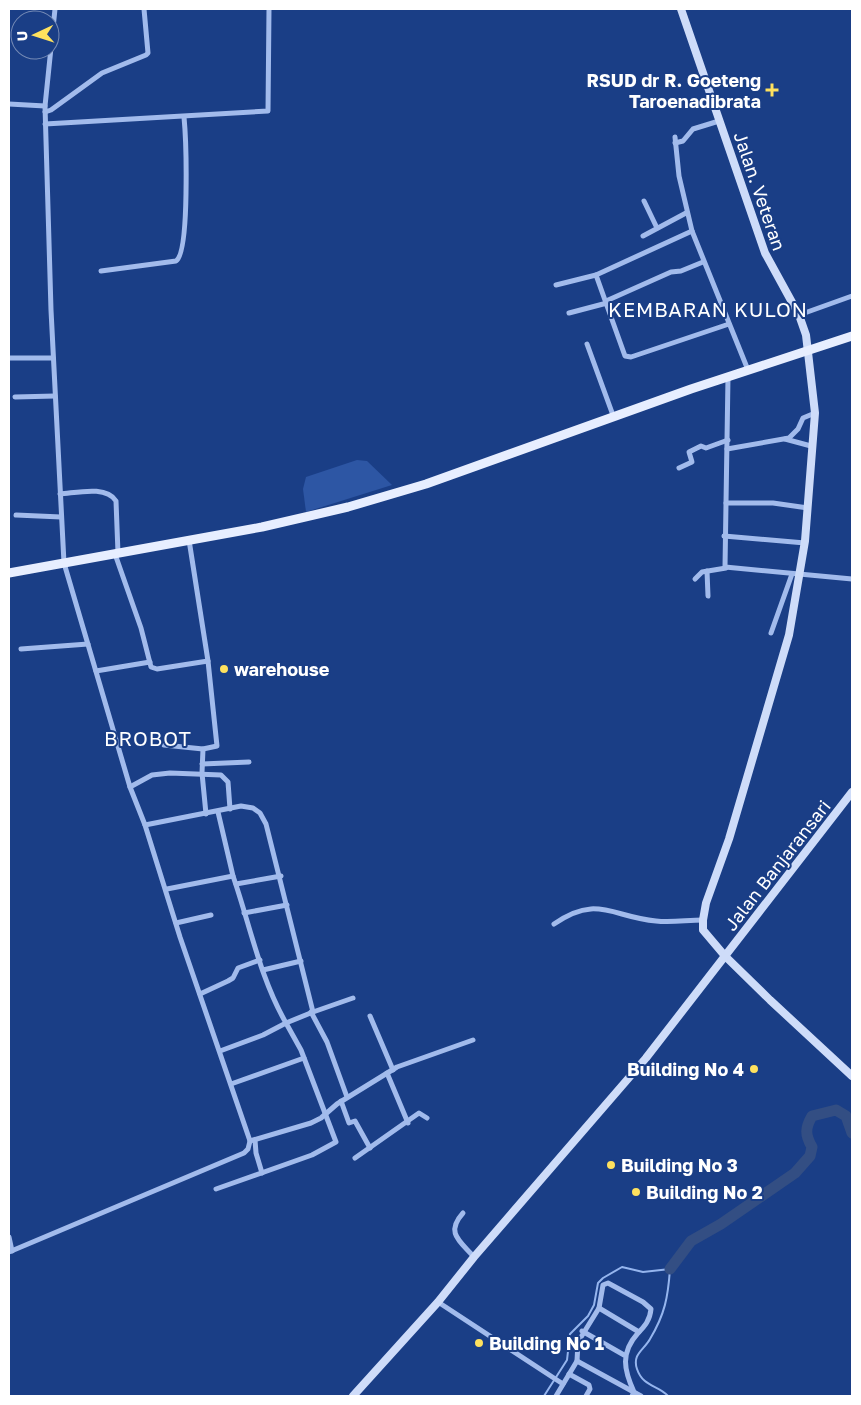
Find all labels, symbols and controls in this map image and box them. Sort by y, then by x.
north arrow [10,10,60,60]
text: U [13,30,30,42]
place label: RSUD dr R. Goeteng Taroenadibrata [586,69,761,112]
marker: RSUD dr R. Goeteng Taroenadibrata [765,83,779,97]
street label: Jalan. Veteran [729,129,791,253]
district label: KEMBARAN KULON [608,297,808,321]
place label: warehouse [234,658,330,680]
marker: warehouse [218,663,230,675]
district label: BROBOT [104,726,192,750]
street label: Jalan Banjaransari [719,795,835,935]
place label: Building No 4 [627,1058,744,1080]
marker: Building No 4 [748,1063,760,1075]
place label: Building No 3 [621,1154,738,1176]
marker: Building No 3 [605,1159,617,1171]
place label: Building No 2 [646,1181,763,1203]
marker: Building No 2 [630,1186,642,1198]
place label: Building No 1 [489,1332,604,1354]
marker: Building No 1 [473,1337,485,1349]

